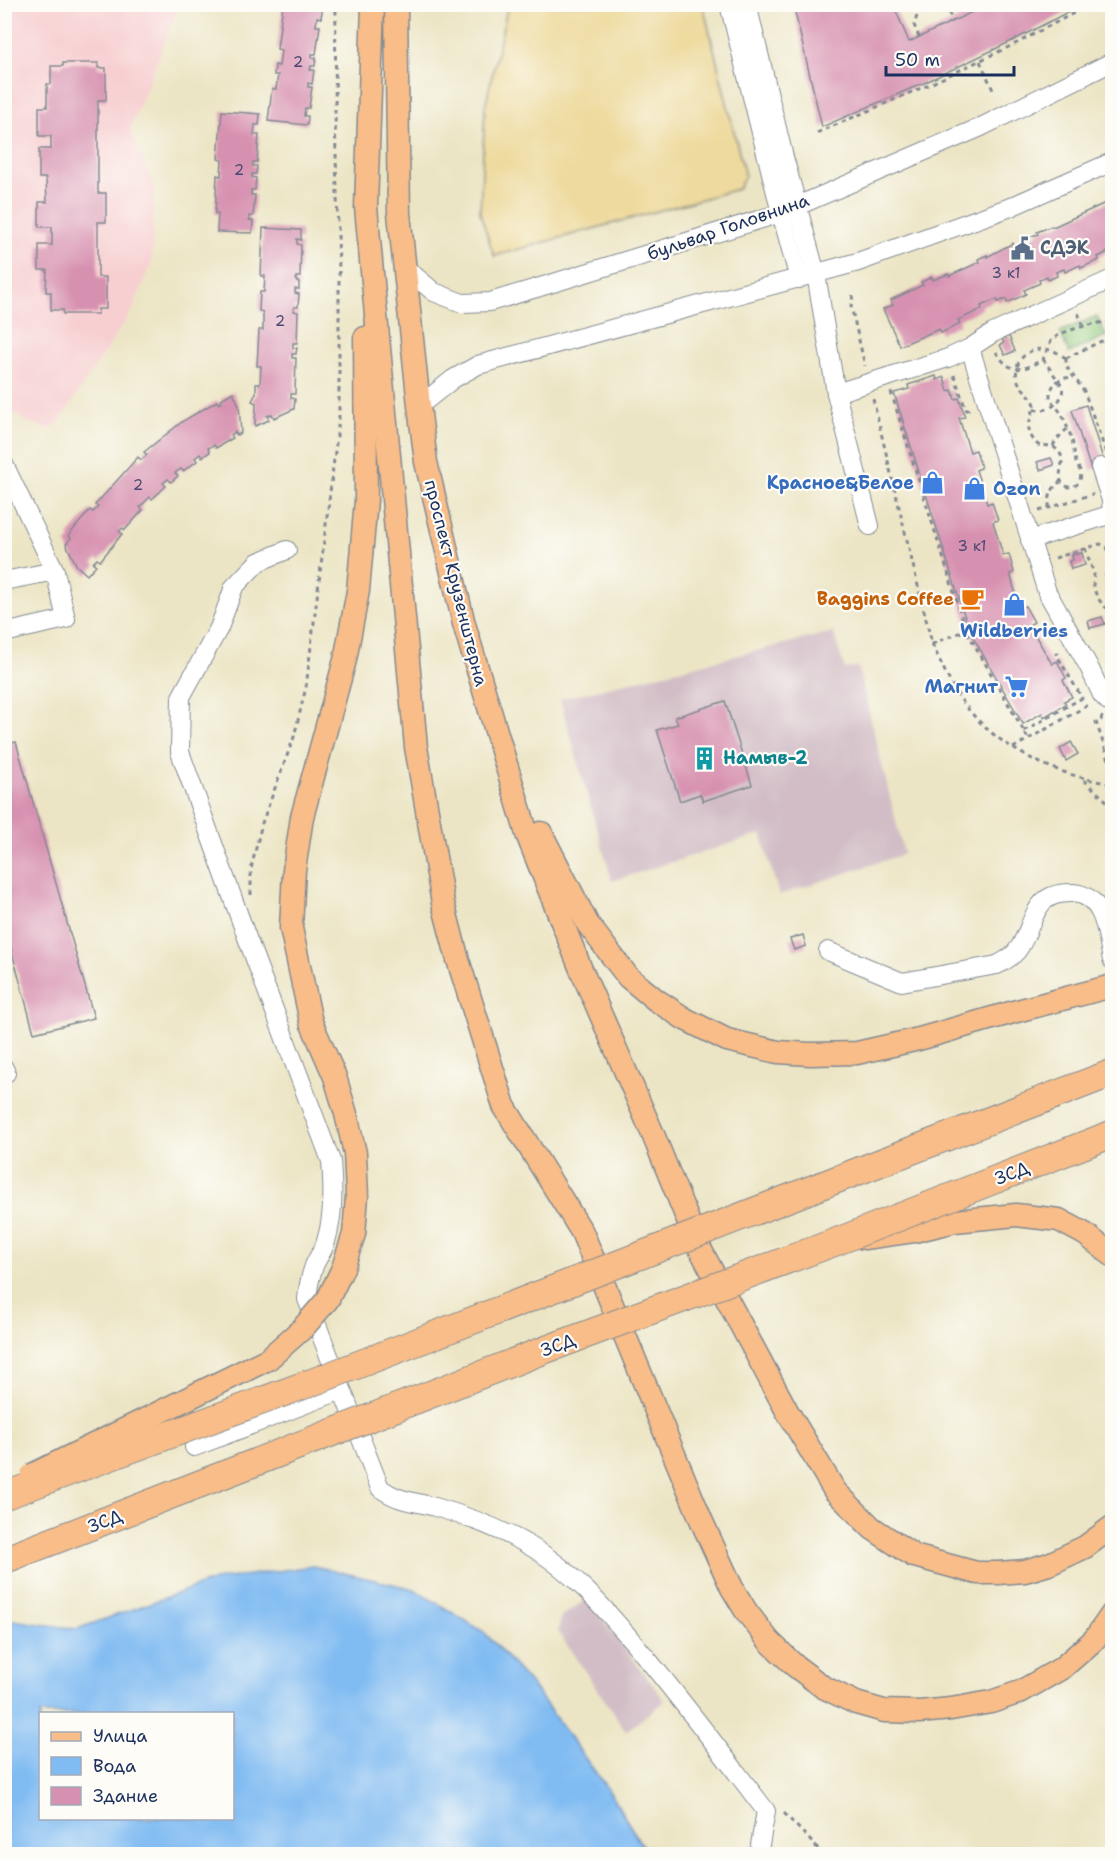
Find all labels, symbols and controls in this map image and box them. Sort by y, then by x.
scale bar [886,39,1014,77]
text: 50 m [895,48,940,72]
house number: 2 [293,52,303,72]
house number: 2 [234,160,244,180]
street label: бульвар Головнина [644,188,812,266]
public building icon: СДЭК [1009,235,1035,261]
place label: СДЭК [1040,236,1090,260]
house number: 3 к1 [992,263,1021,283]
house number: 2 [275,311,285,331]
shop icon: Красное&Белое [919,470,945,496]
place label: Красное&Белое [767,471,914,495]
house number: 2 [133,475,143,495]
shop icon: Ozon [962,476,988,502]
street label: проспект Крузенштерна [419,477,493,689]
place label: Ozon [993,477,1040,501]
house number: 3 к1 [958,536,987,556]
cafe icon: Baggins Coffee [959,586,985,612]
place label: Baggins Coffee [817,587,954,611]
shop icon: Wildberries [1001,592,1027,618]
place label: Wildberries [960,619,1068,643]
supermarket icon: Магнит [1003,674,1029,700]
place label: Магнит [924,675,998,699]
building icon: Намыв-2 [692,745,718,771]
place label: Намыв-2 [723,746,808,770]
street label: ЗСД [991,1155,1033,1190]
street label: ЗСД [537,1328,579,1362]
street label: ЗСД [84,1503,126,1538]
legend [39,1712,234,1820]
text: Улица [93,1724,147,1748]
text: Вода [93,1754,136,1778]
text: Здание [93,1784,158,1808]

